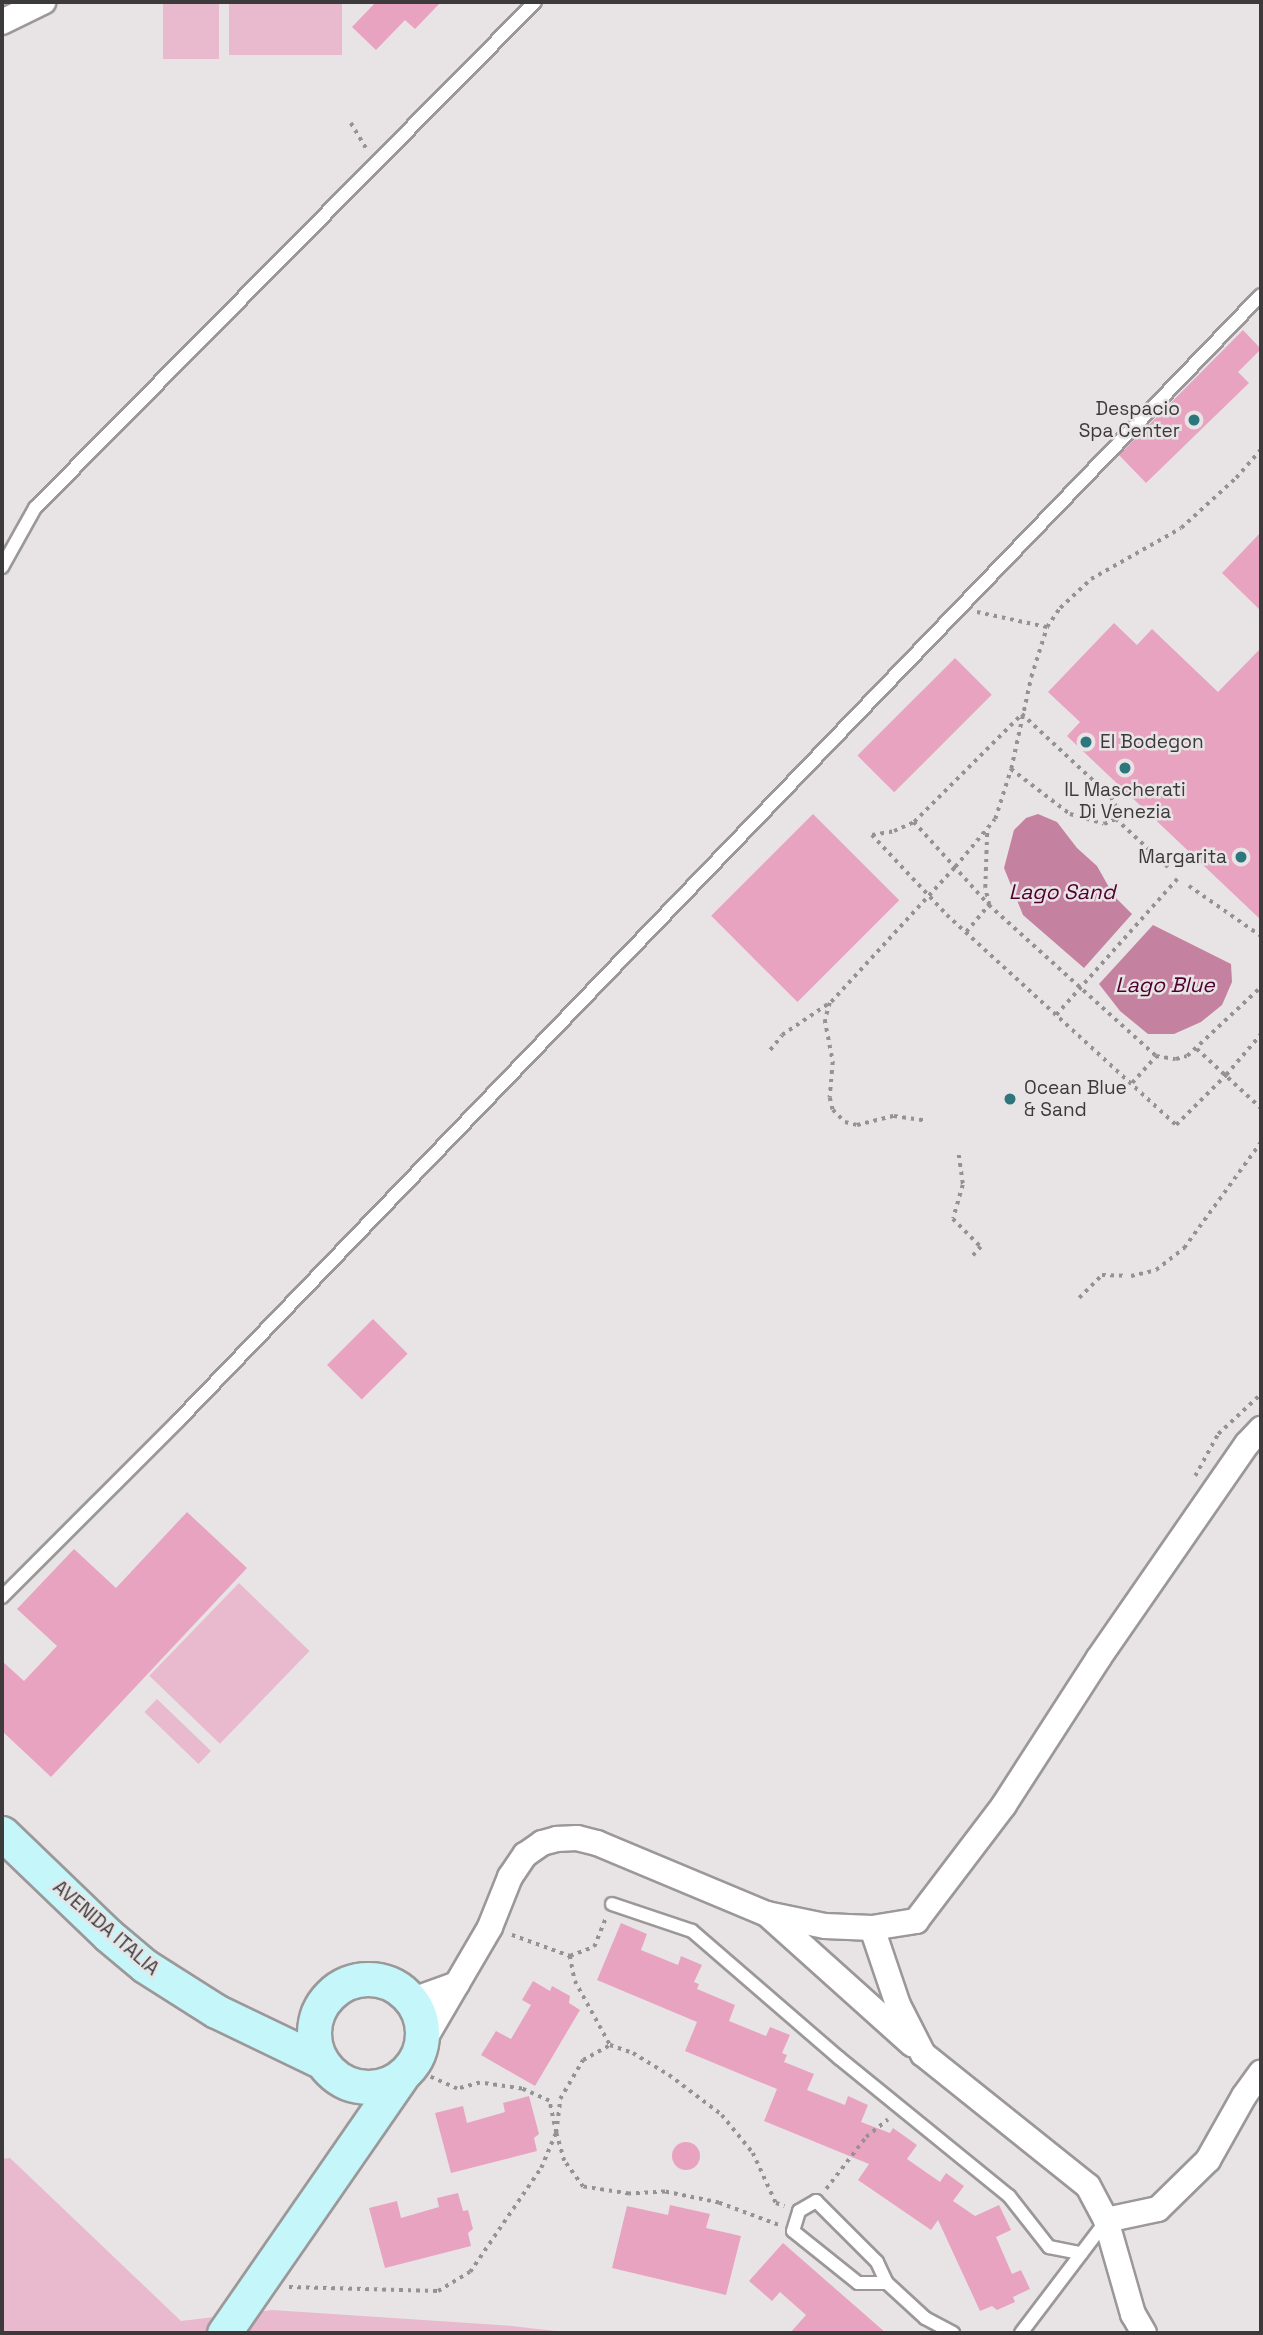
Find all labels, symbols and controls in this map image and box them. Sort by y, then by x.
place label: Despacio Spa Center [1079,398,1180,442]
marker: Despacio Spa Center [1186,412,1202,428]
place label: El Bodegon [1100,731,1204,753]
marker: El Bodegon [1078,734,1094,750]
marker: IL Mascherati Di Venezia [1117,760,1133,776]
place label: IL Mascherati Di Venezia [1064,779,1186,823]
place label: Margarita [1138,846,1227,868]
marker: Margarita [1233,849,1249,865]
water label: Lago Sand [1009,879,1115,905]
water label: Lago Blue [1115,972,1215,998]
place label: Ocean Blue & Sand [1024,1077,1127,1121]
marker: Ocean Blue & Sand [1002,1091,1018,1107]
street label: AVENIDA ITALIA [48,1876,164,1980]

